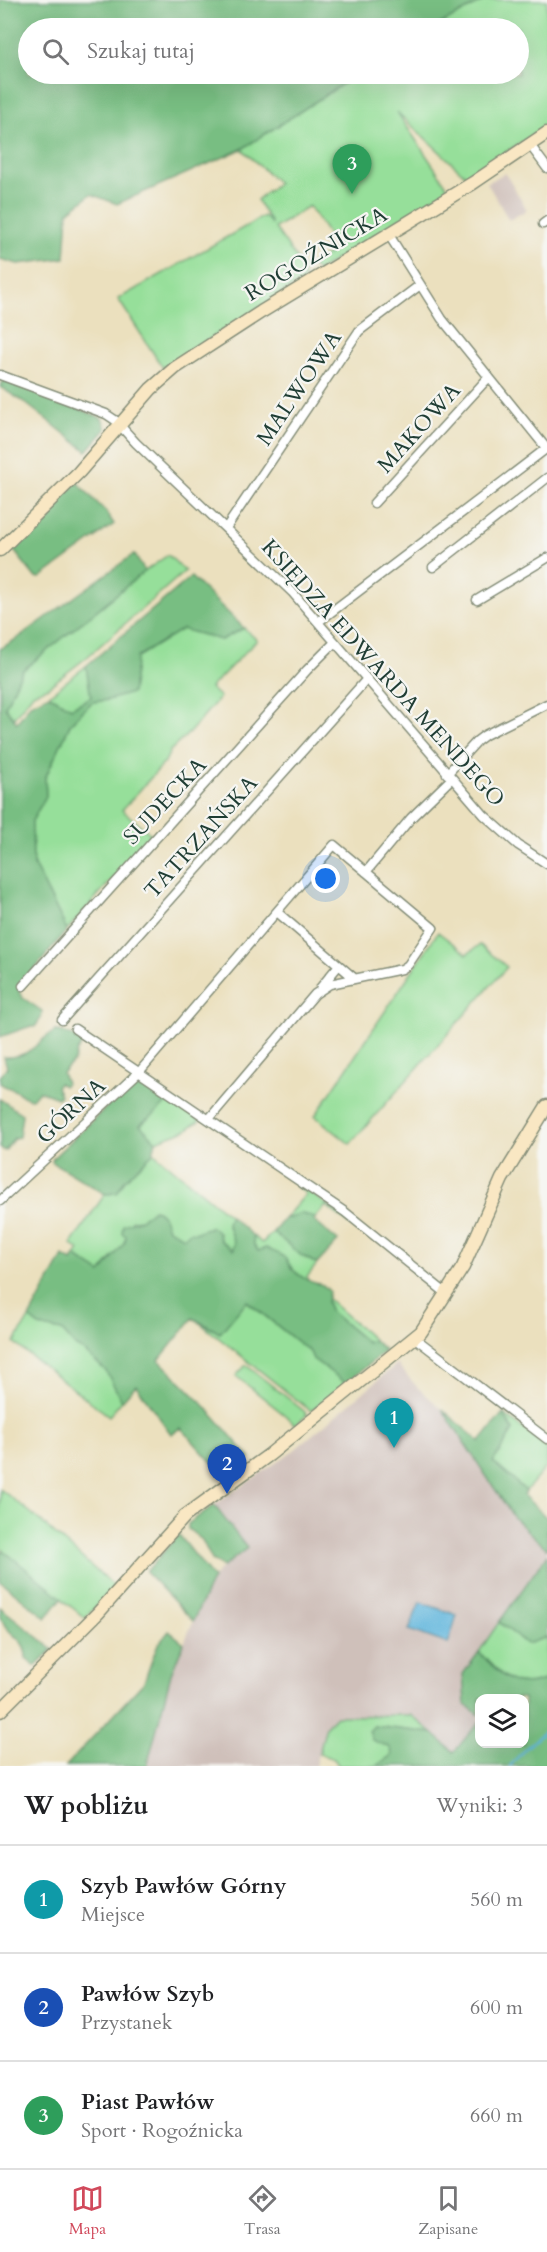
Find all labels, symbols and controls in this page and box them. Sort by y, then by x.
search box [18,18,529,84]
icon: search [39,35,72,68]
text: Szukaj tutaj [87,36,195,66]
pin: 3 [332,144,372,194]
street label: ROGOŹNICKA [239,199,393,308]
street label: MALWOWA [249,324,349,451]
street label: MAKOWA [370,376,468,480]
street label: KSIĘDZA EDWARDA MENDEGO [255,533,511,813]
street label: SUDECKA [117,751,213,851]
street label: TATRZAŃSKA [138,769,265,905]
your location [311,864,340,893]
street label: GÓRNA [30,1071,112,1151]
pin: 1 [374,1398,414,1448]
pin: 2 [208,1444,246,1494]
map controls [475,1694,529,1748]
button: layers [475,1694,529,1748]
text: W pobliżu [24,1788,149,1823]
text: Wyniki: 3 [436,1792,523,1819]
text: Szyb Pawłów Górny [81,1871,287,1901]
text: 1 [38,1886,49,1913]
text: 560 m [470,1886,523,1913]
text: Miejsce [81,1901,145,1928]
text: Pawłów Szyb [81,1979,214,2009]
text: 2 [38,1994,49,2021]
text: 600 m [470,1994,523,2021]
text: Przystanek [81,2009,172,2036]
text: Piast Pawłów [81,2087,215,2117]
text: 3 [38,2102,49,2129]
text: 660 m [470,2102,523,2129]
text: Sport · Rogoźnicka [81,2117,243,2144]
tab: Mapa [69,2182,106,2240]
tab: Trasa [244,2182,281,2240]
tab: Zapisane [418,2182,478,2240]

